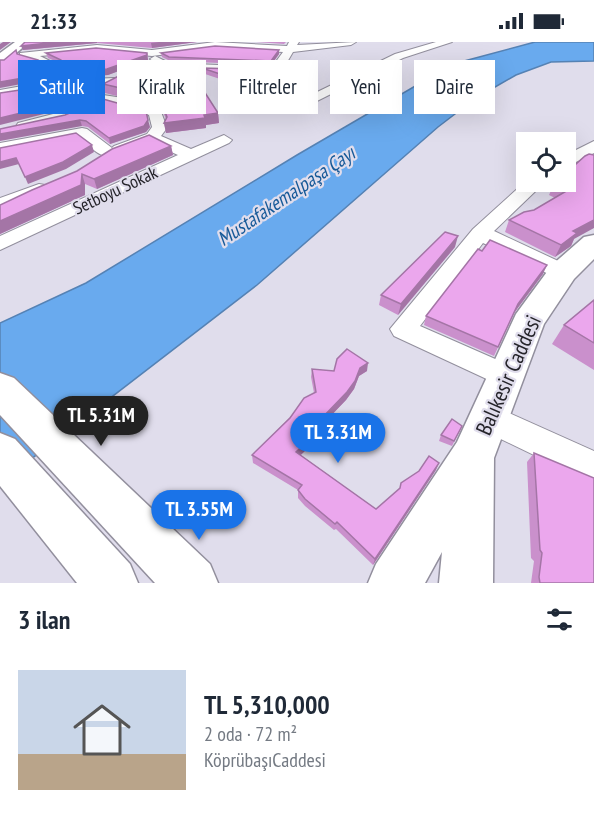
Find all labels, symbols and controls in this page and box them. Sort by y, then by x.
text: 21:33 [30,7,78,35]
chip: Satılık [18,60,105,114]
chip: Kiralık [117,60,206,114]
chip: Filtreler [218,60,318,114]
chip: Yeni [330,60,402,114]
chip: Daire [414,60,495,114]
map controls [516,132,576,192]
button: locate [516,132,576,192]
water label: Mustafakemalpaşa Çayı [212,139,361,252]
street label: Setboyu Sokak [69,160,161,220]
street label: Balıkesir Caddesi [469,311,547,439]
pin: TL 5.31M [39,396,163,447]
text: TL 5.31M [67,402,135,428]
pin: TL 3.31M [276,413,400,464]
text: TL 3.31M [304,419,372,445]
pin: TL 3.55M [137,490,261,541]
text: TL 3.55M [165,496,233,522]
text: 3 ilan [18,603,70,636]
icon: filters [543,603,576,636]
text: TL 5,310,000 [204,688,330,721]
icon: home [66,694,138,766]
text: 2 oda · 72 m² [204,721,297,747]
text: KöprübaşıCaddesi [204,747,326,773]

